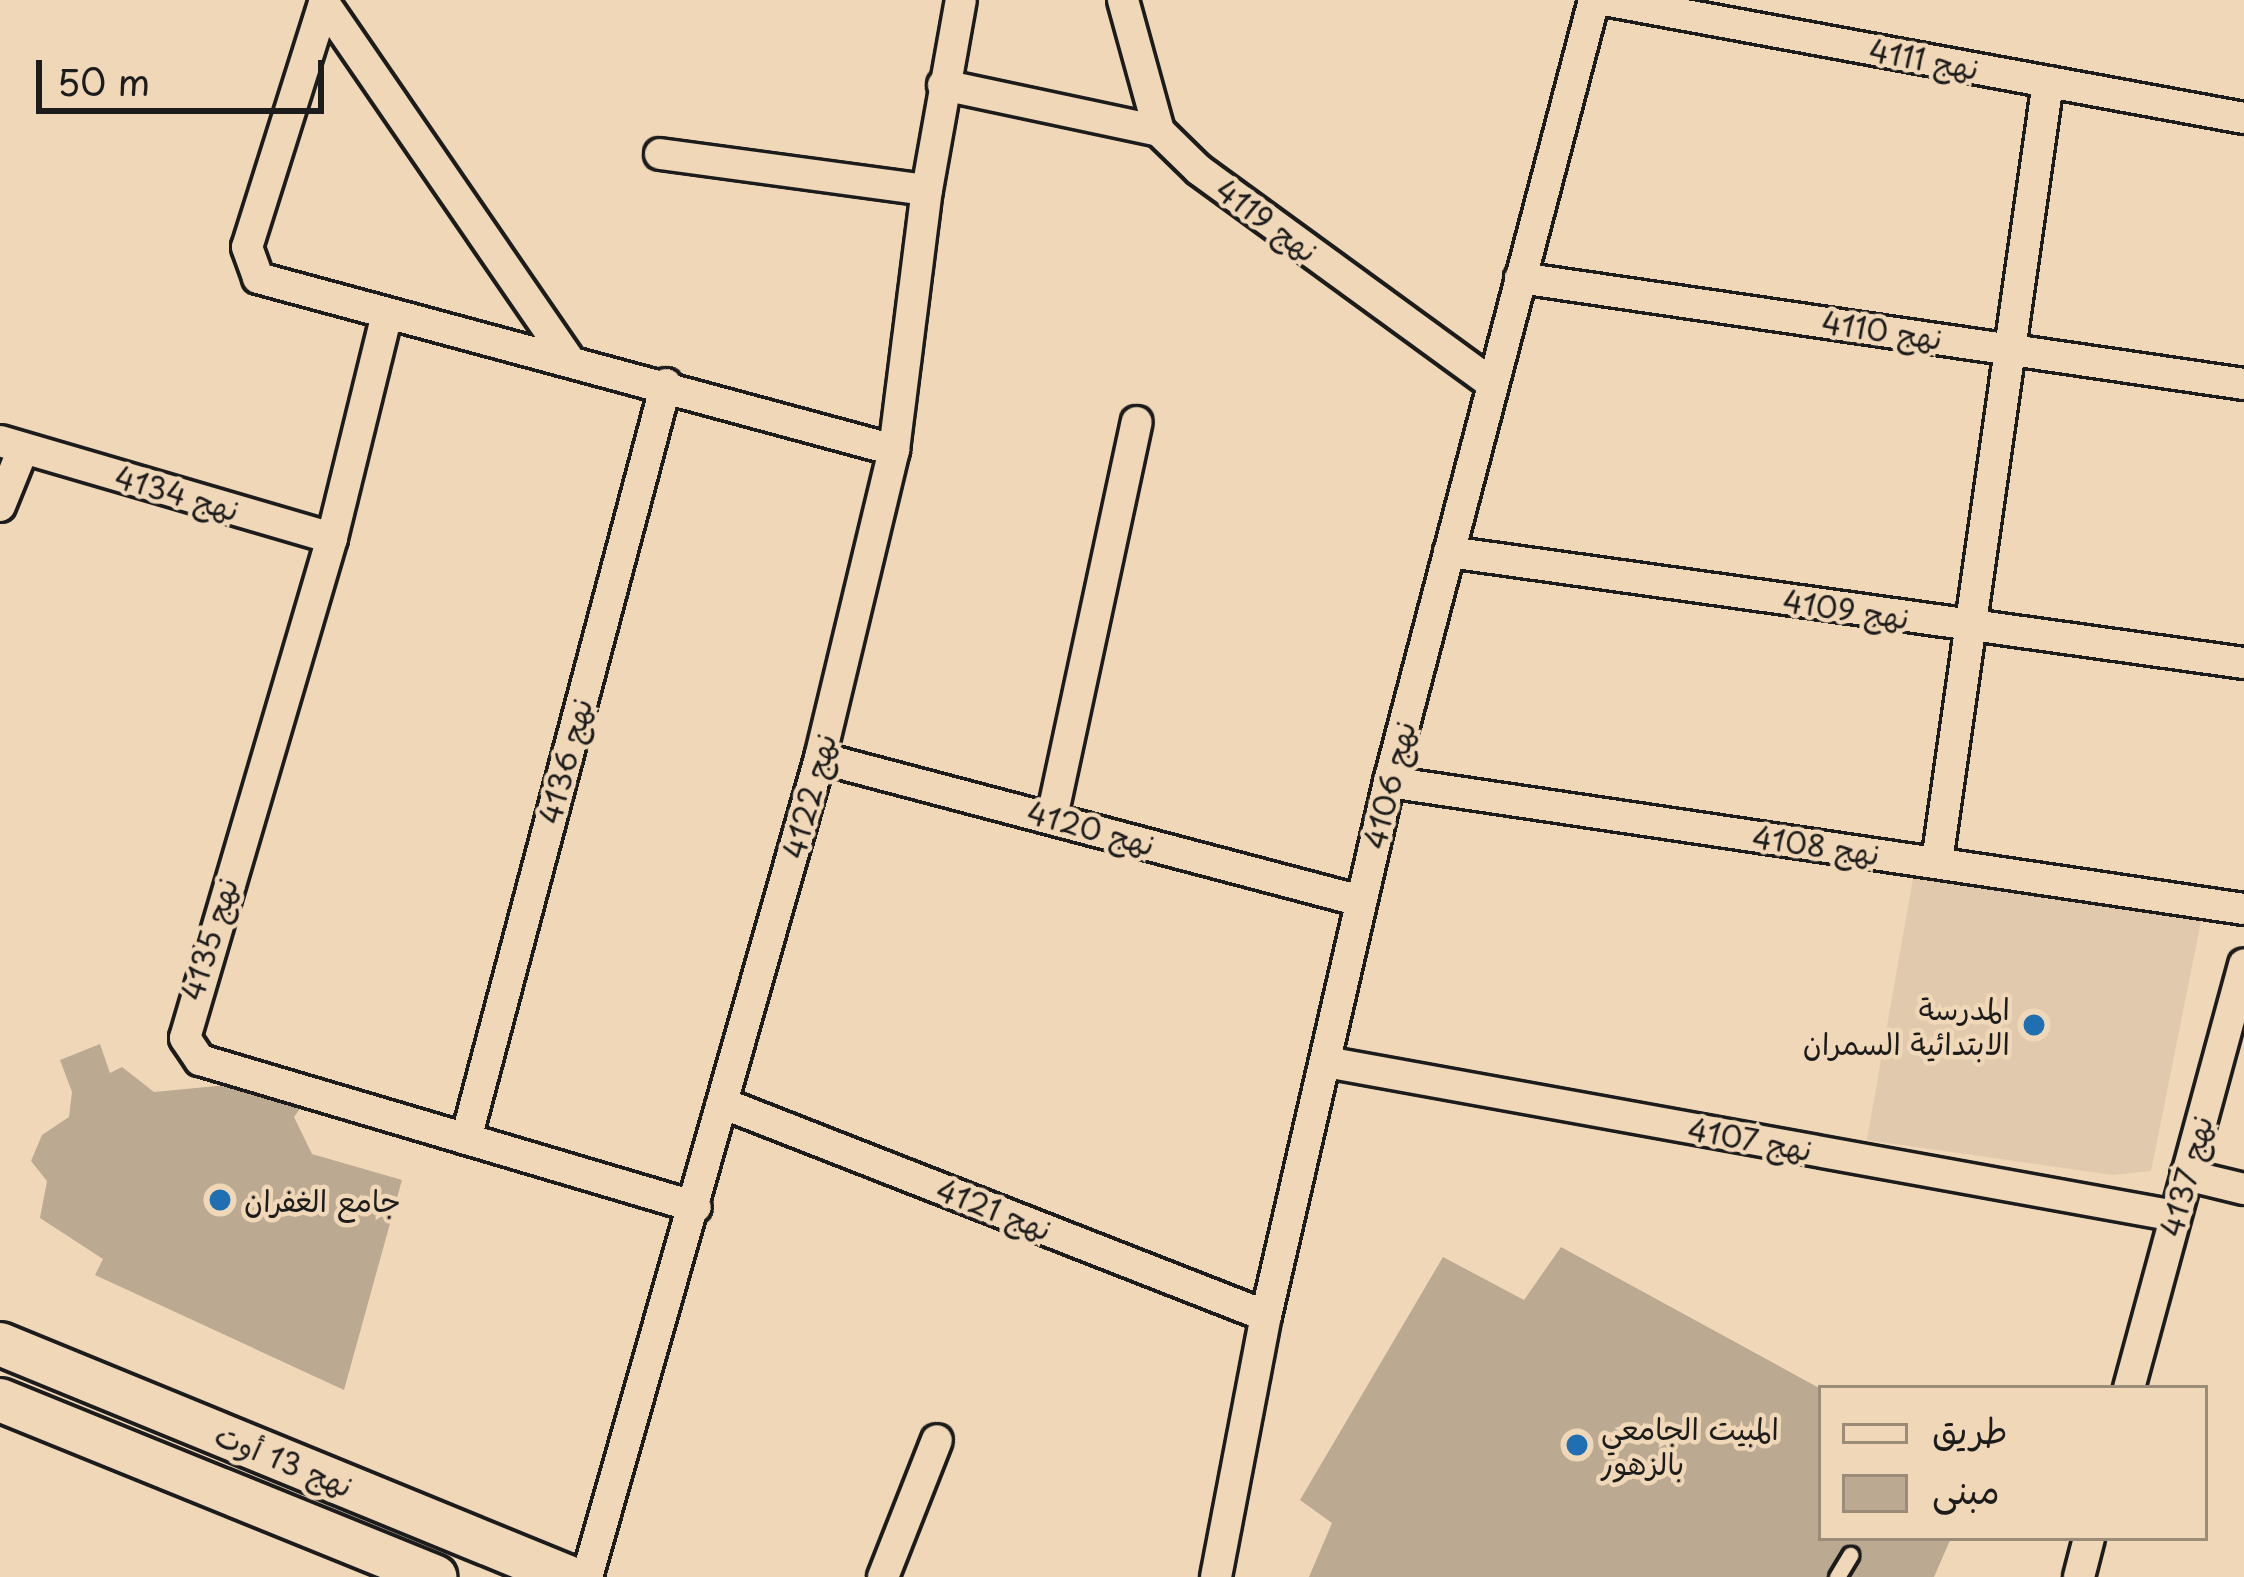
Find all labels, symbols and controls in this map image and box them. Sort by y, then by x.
street label: نهج 4111 [1866,32,1982,86]
scale bar [42,36,330,110]
text: 50 m [57,54,150,108]
street label: نهج 4119 [1209,171,1325,269]
street label: نهج 4110 [1819,304,1945,356]
street label: نهج 4134 [111,458,243,528]
street label: نهج 4109 [1781,582,1911,636]
street label: نهج 4136 [531,694,599,828]
street label: نهج 4106 [1356,717,1422,853]
street label: نهج 4122 [775,730,843,862]
street label: نهج 4120 [1023,794,1159,862]
street label: نهج 4108 [1750,818,1882,872]
street label: نهج 4135 [173,873,245,1005]
place label: المدرسة الابتدائية السمران [1803,990,2010,1060]
marker: المدرسة الابتدائية السمران [2021,1012,2047,1038]
street label: نهج 4107 [1685,1110,1815,1168]
street label: نهج 4137 [2153,1112,2219,1240]
street label: نهج 4121 [931,1171,1057,1247]
place label: جامع الغفران [244,1182,401,1218]
marker: جامع الغفران [207,1187,233,1213]
legend [1818,1385,2208,1541]
text: طريق [1932,1402,2008,1456]
place label: المبيت الجامعي بالزهور [1601,1410,1779,1480]
street label: نهج 13 أوت [210,1416,358,1504]
marker: المبيت الجامعي بالزهور [1564,1432,1590,1458]
text: مبنى [1932,1462,2000,1516]

